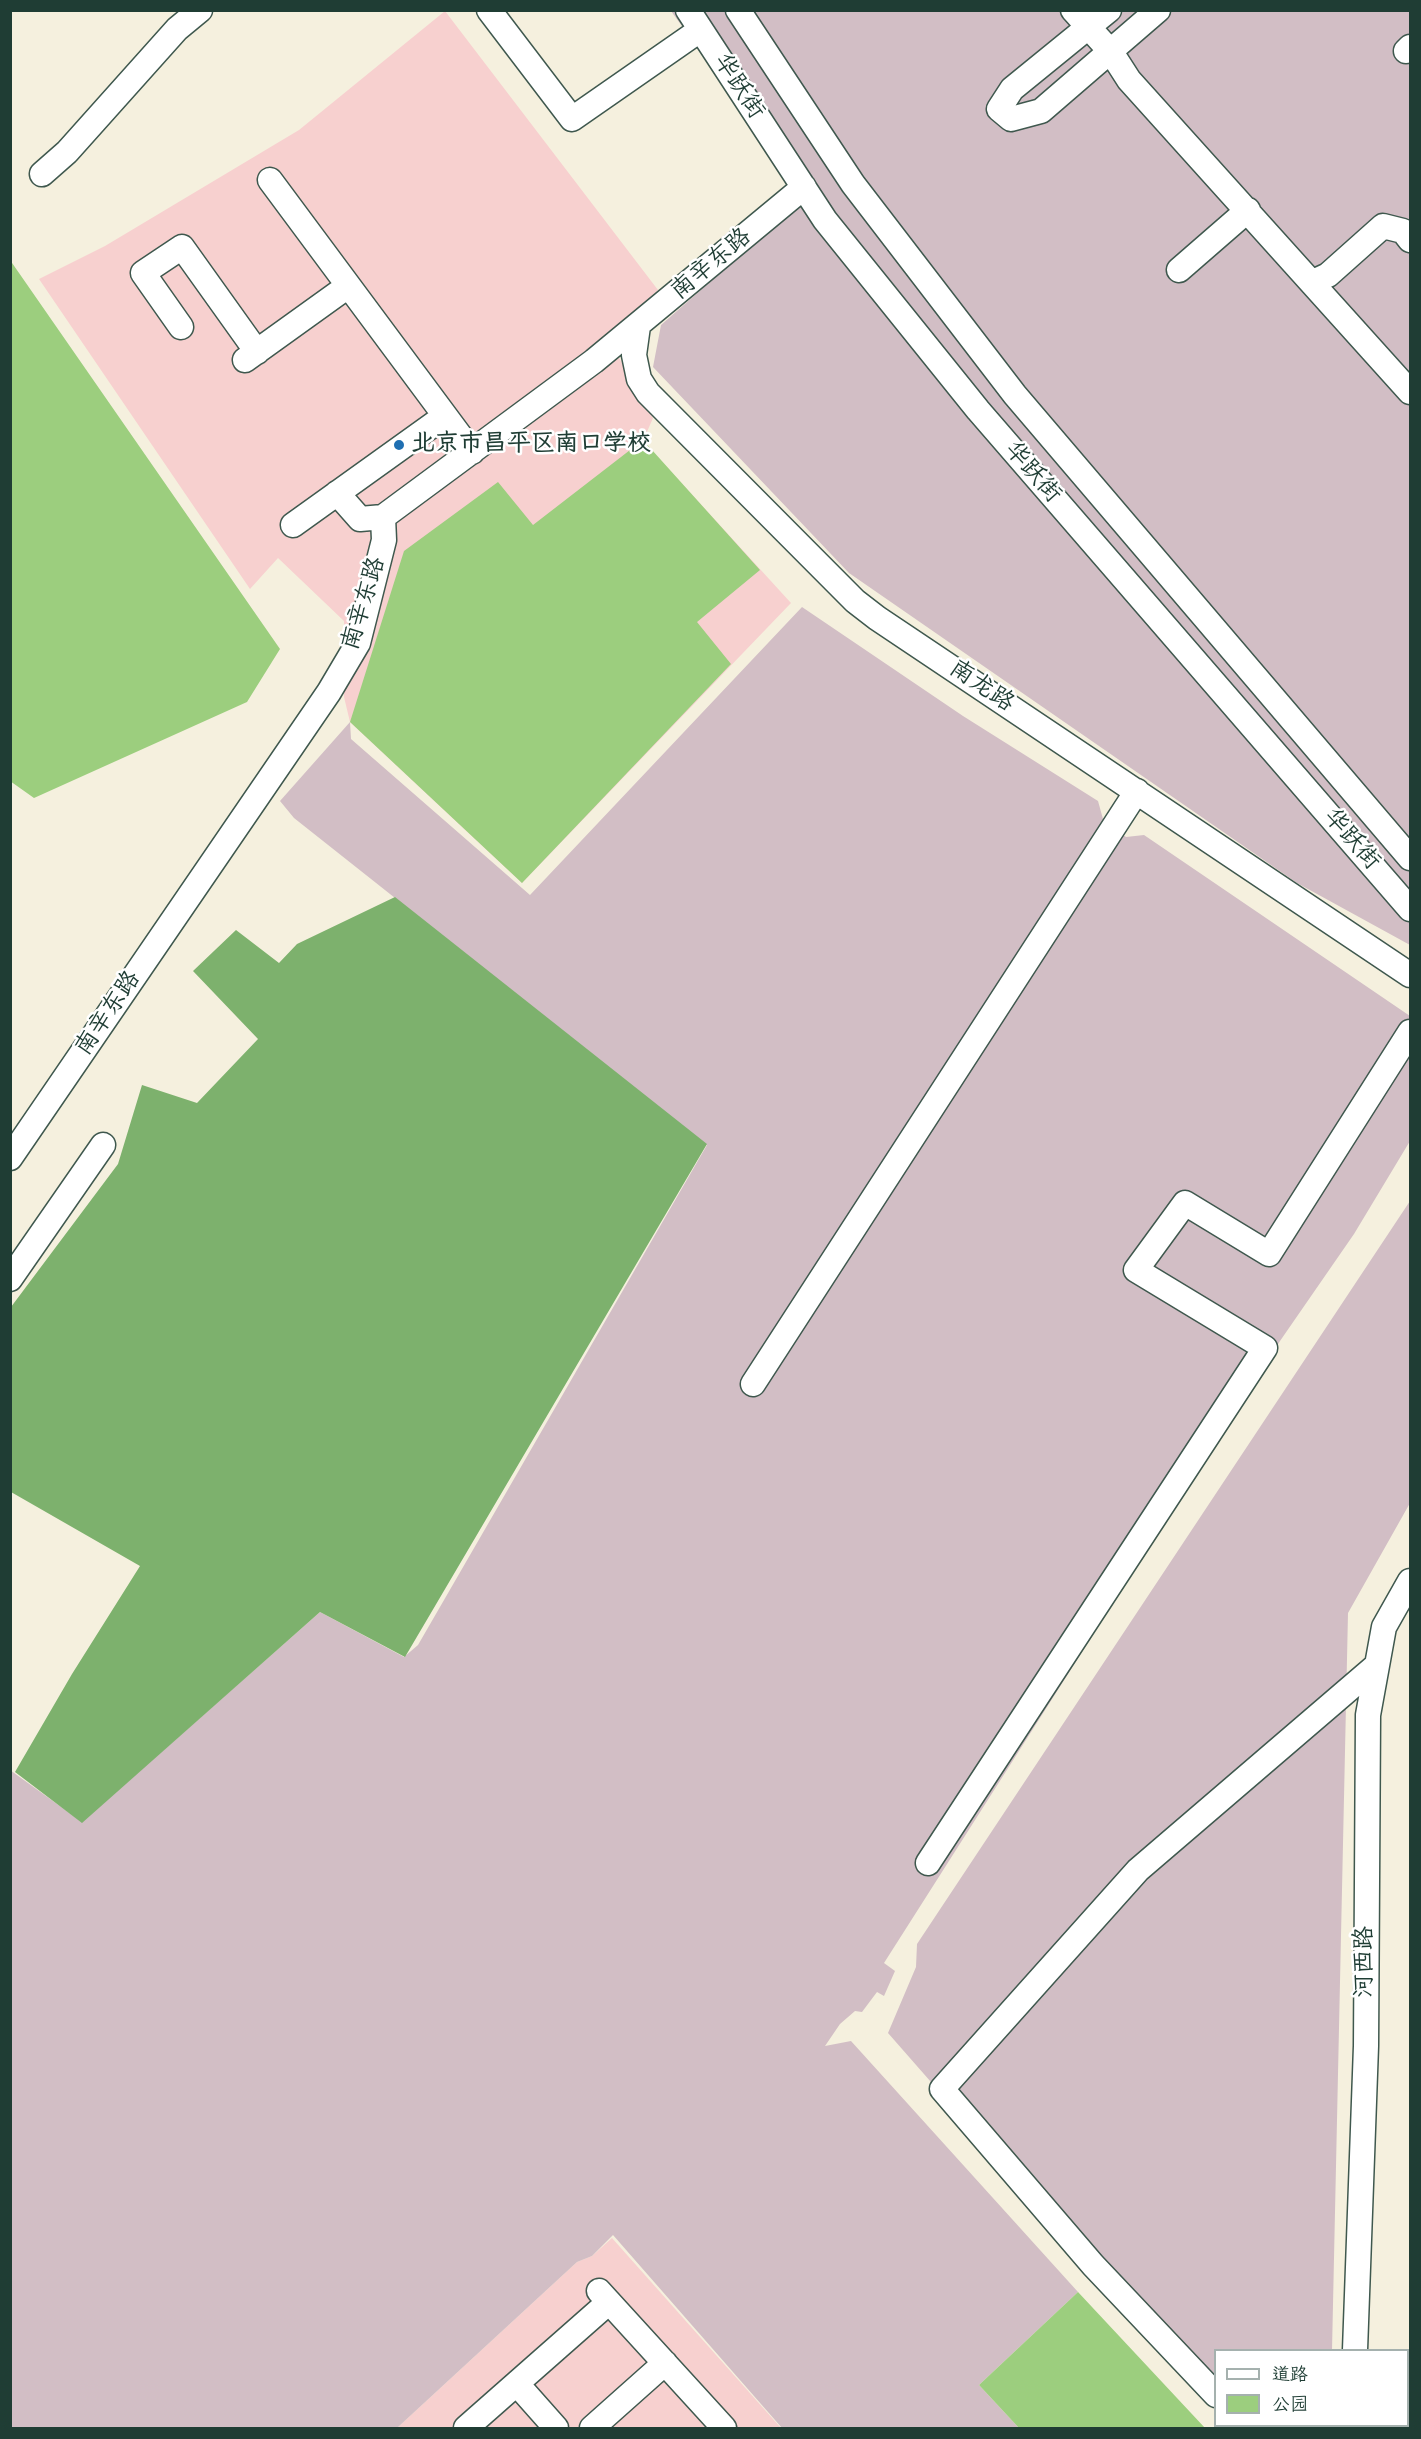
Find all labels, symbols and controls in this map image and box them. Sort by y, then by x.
street label: 华跃街 [706,49,770,125]
street label: 南辛东路 [666,223,758,307]
place label: 北京市昌平区南口学校 [411,431,651,459]
street label: 华跃街 [998,436,1066,510]
marker: 北京市昌平区南口学校 [392,438,406,452]
street label: 南辛东路 [337,554,393,654]
street label: 南龙路 [943,655,1019,719]
street label: 华跃街 [1317,803,1385,877]
street label: 南辛东路 [70,966,148,1062]
street label: 河西路 [1352,1926,1380,1998]
legend [1214,2349,1409,2427]
text: 道路 [1272,2363,1308,2387]
text: 公园 [1272,2393,1308,2417]

